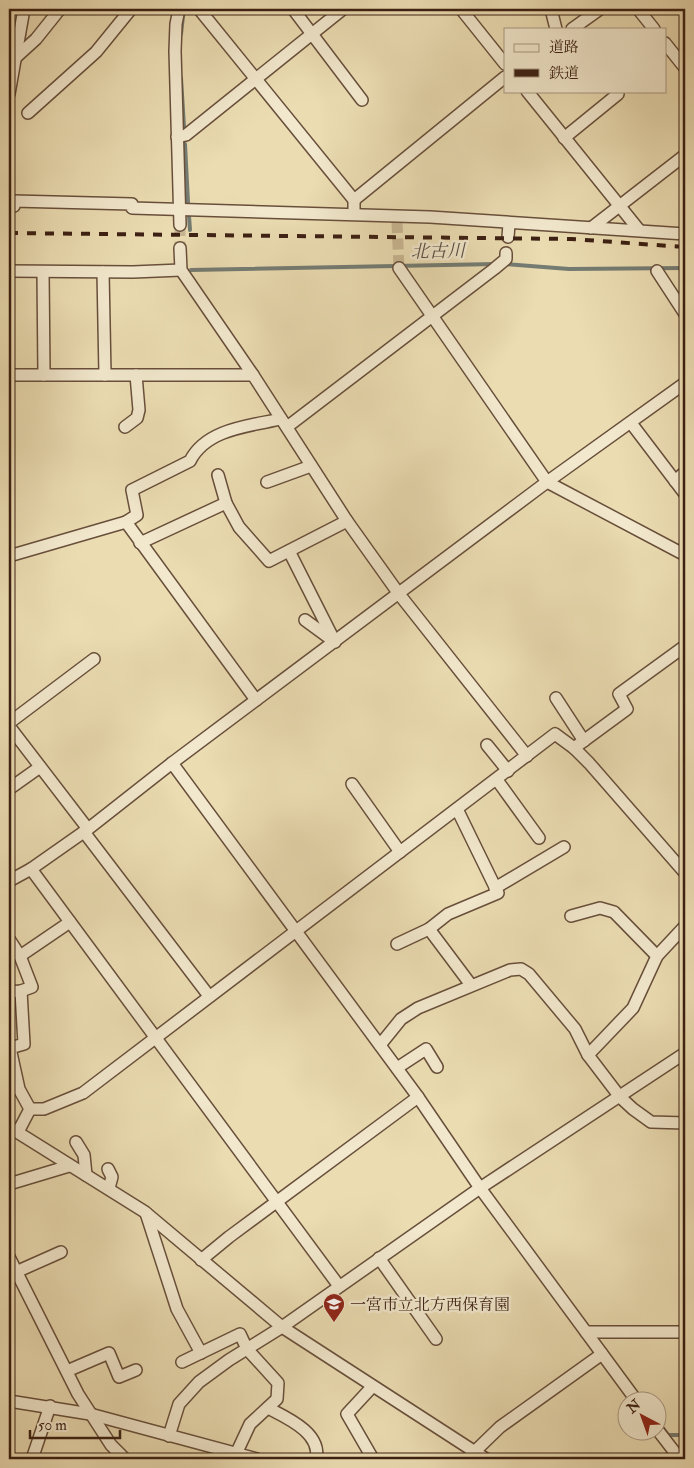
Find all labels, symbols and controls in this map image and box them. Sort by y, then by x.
legend [504,28,666,92]
text: 道路 [549,38,579,57]
text: 鉄道 [549,64,579,83]
water label: 北古川 [411,239,467,263]
school or university icon: 一宮市立北方西保育園 [322,1292,346,1323]
place label: 一宮市立北方西保育園 [350,1295,510,1315]
north arrow [616,1390,666,1440]
text: N [623,1396,644,1418]
scale bar [30,1408,120,1440]
text: 50 m [38,1416,67,1435]

